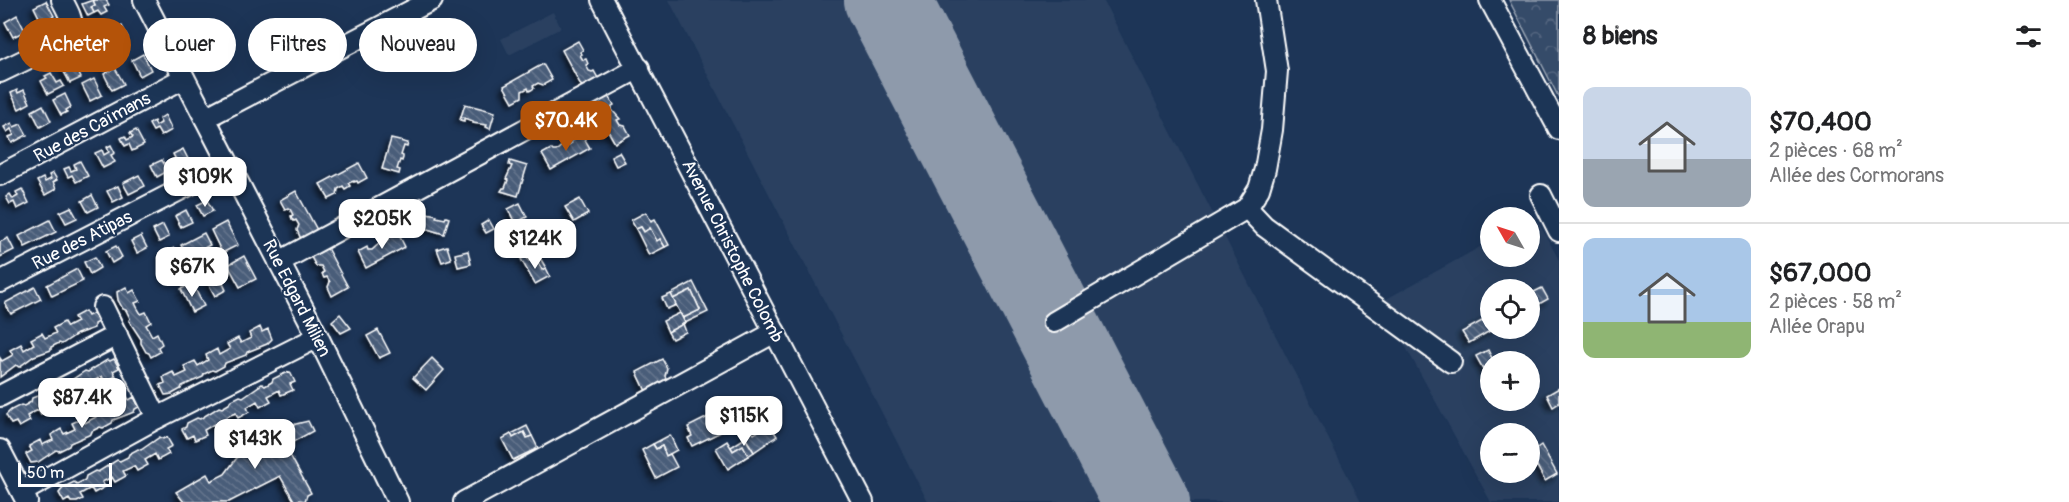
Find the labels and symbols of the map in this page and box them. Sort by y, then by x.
street label: Rue des Caïmans [30,87,155,168]
pin: $70.4K [517,101,615,152]
street label: Avenue Christophe Colomb [676,156,789,347]
pin: $109K [163,157,247,208]
pin: $205K [340,199,424,250]
street label: Rue des Atipas [28,205,136,275]
north arrow [1480,207,1540,267]
pin: $124K [493,219,577,270]
street label: Rue Edgard Milien [257,236,336,361]
pin: $67K [156,247,228,298]
pin: $87.4K [33,378,131,429]
pin: $115K [702,396,786,447]
pin: $143K [213,419,297,470]
scale bar [18,460,112,488]

